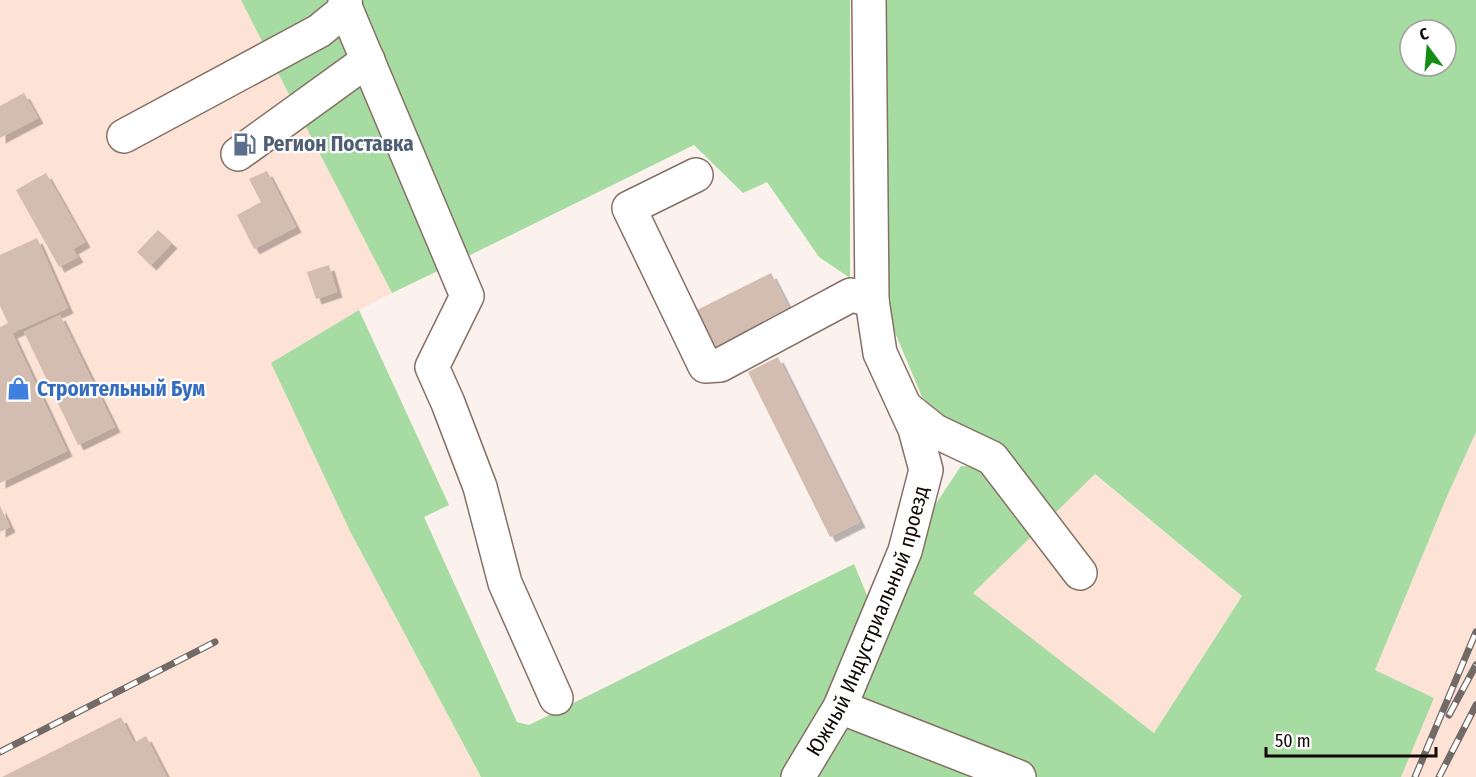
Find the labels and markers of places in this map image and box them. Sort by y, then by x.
fuel station icon: Регион Поставка [232,131,258,157]
place label: Регион Поставка [263,131,414,157]
shop icon: Строительный Бум [6,376,32,402]
place label: Строительный Бум [37,376,205,402]

